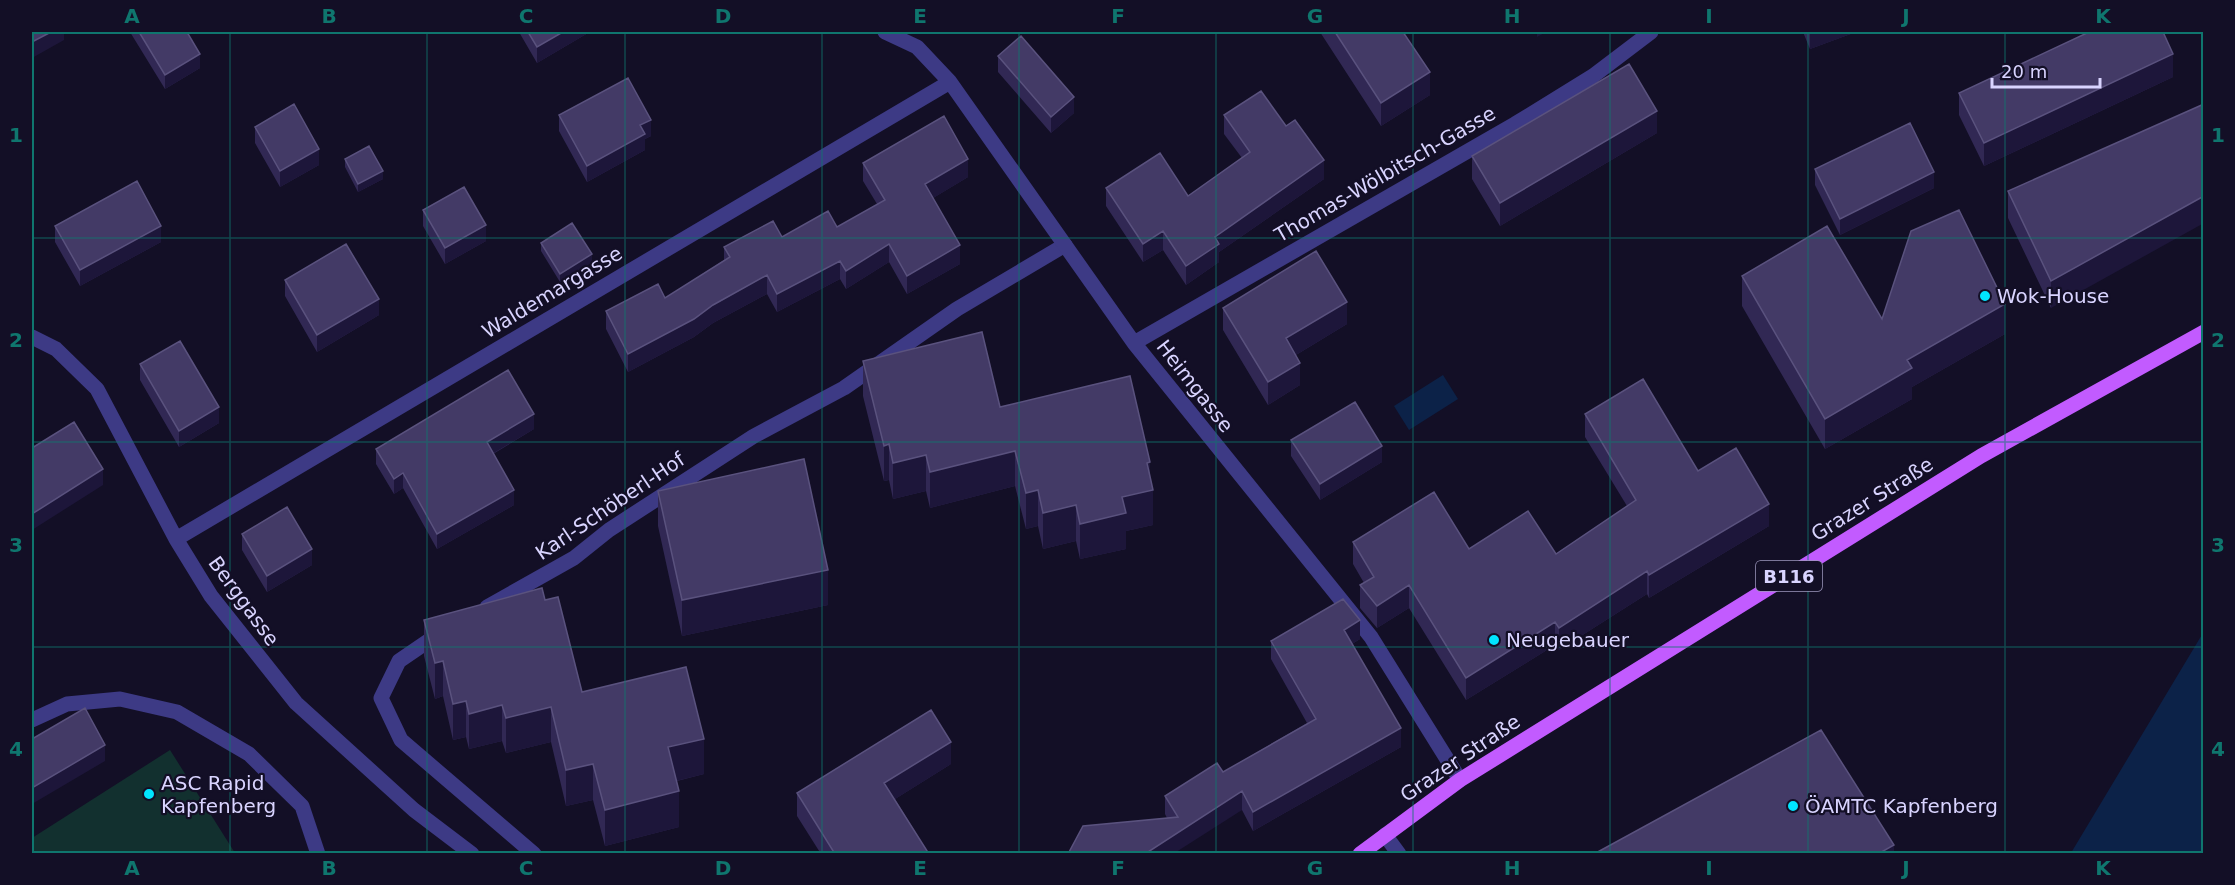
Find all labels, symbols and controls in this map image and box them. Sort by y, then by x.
text: A [124,4,140,28]
text: B [321,4,337,28]
text: C [519,4,533,28]
text: D [715,4,731,28]
text: E [913,4,927,28]
text: F [1111,4,1125,28]
text: G [1307,4,1323,28]
text: H [1504,4,1520,28]
text: I [1705,4,1713,28]
text: J [1900,4,1910,28]
text: K [2095,4,2112,28]
scale bar [1992,51,2100,89]
text: 20 m [2001,61,2047,82]
street label: Thomas-Wölbitsch-Gasse [1269,101,1500,248]
text: 1 [9,123,23,147]
text: 1 [2211,123,2225,147]
street label: Waldemargasse [478,241,626,343]
place label: Wok-House [1997,284,2109,308]
marker: Wok-House [1978,289,1992,303]
text: 2 [9,328,23,352]
text: 2 [2211,328,2225,352]
street label: Heimgasse [1152,335,1238,437]
street label: Karl-Schöberl-Hof [531,447,690,565]
street label: Grazer Straße [1807,452,1937,546]
text: 3 [9,533,23,557]
text: 3 [2211,533,2225,557]
street label: Berggasse [204,552,284,650]
road number: B116 [1756,561,1822,591]
place label: Neugebauer [1506,628,1630,652]
marker: Neugebauer [1487,633,1501,647]
street label: Grazer Straße [1396,709,1524,807]
text: 4 [9,737,23,761]
text: 4 [2211,737,2225,761]
place label: ASC Rapid Kapfenberg [161,771,276,818]
marker: ASC Rapid Kapfenberg [142,787,156,801]
place label: ÖAMTC Kapfenberg [1805,794,1998,818]
marker: ÖAMTC Kapfenberg [1786,799,1800,813]
text: A [124,856,140,880]
text: B [321,856,337,880]
text: C [519,856,533,880]
text: D [715,856,731,880]
text: E [913,856,927,880]
text: F [1111,856,1125,880]
text: G [1307,856,1323,880]
text: H [1504,856,1520,880]
text: I [1705,856,1713,880]
text: J [1900,856,1910,880]
text: K [2095,856,2112,880]

